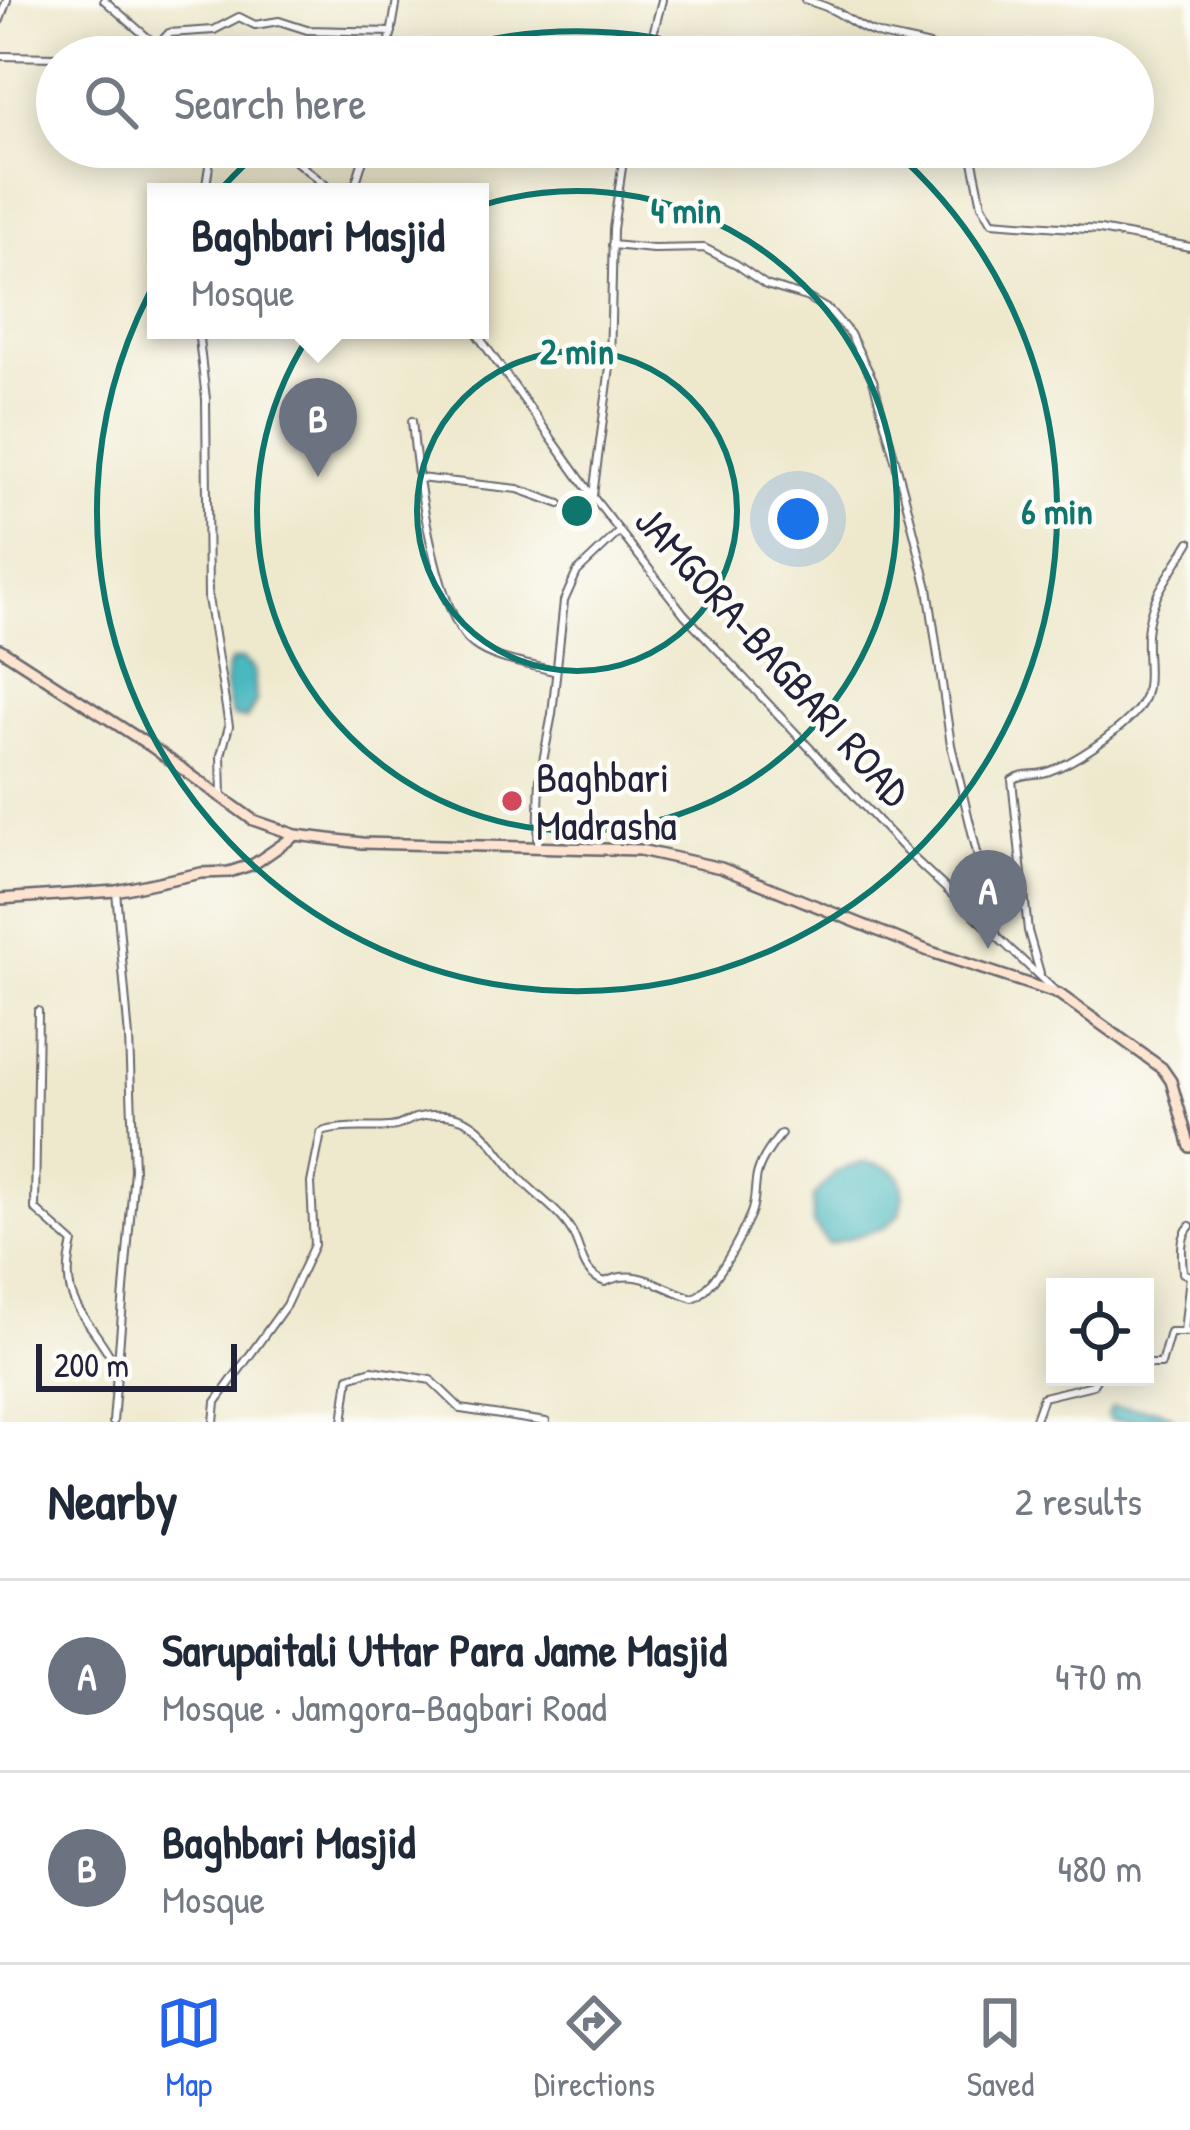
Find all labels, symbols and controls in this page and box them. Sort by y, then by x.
search box [36,36,1154,168]
icon: search [78,69,144,135]
text: Search here [174,72,366,133]
popup [147,183,489,339]
text: 4 min [651,185,721,234]
text: Baghbari Masjid [191,204,445,265]
text: Mosque [191,265,294,318]
text: 2 min [540,326,614,375]
pin: B [279,378,357,477]
text: 6 min [1021,486,1093,535]
your location [768,489,828,549]
centre of rings [556,490,598,532]
street label: JAMGORA-BAGBARI ROAD [623,493,924,818]
place label: Baghbari Madrasha [536,748,677,853]
marker: Baghbari Madrasha [499,788,525,814]
pin: A [949,850,1027,949]
map controls [1046,1278,1154,1386]
button: locate [1046,1278,1154,1386]
scale bar [36,1338,237,1391]
text: 200 m [54,1343,129,1387]
text: Nearby [48,1466,178,1535]
text: 2 results [1015,1474,1142,1527]
text: Sarupaitali Uttar Para Jame Masjid [162,1619,727,1680]
text: A [77,1649,97,1702]
text: 470 m [1055,1649,1142,1702]
text: Mosque · Jamgora-Bagbari Road [162,1680,607,1733]
text: Baghbari Masjid [162,1811,415,1872]
text: B [77,1841,97,1894]
text: 480 m [1058,1841,1142,1894]
text: Mosque [162,1872,265,1925]
tab: Map [156,1990,222,2106]
tab: Directions [534,1990,655,2106]
tab: Saved [967,1990,1034,2106]

